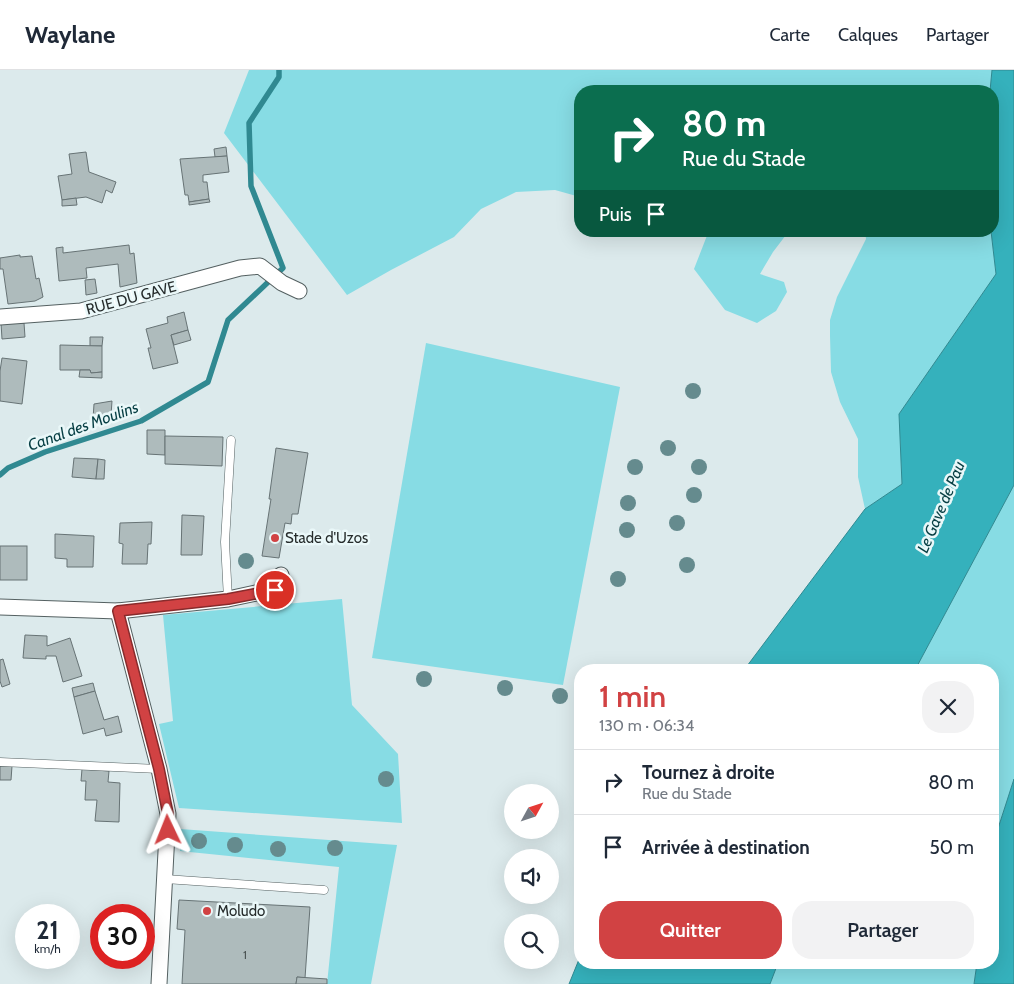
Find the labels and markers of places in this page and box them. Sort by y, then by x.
place label: Stade d'Uzos [285,529,368,547]
marker: Stade d'Uzos [269,532,281,544]
pin [254,569,296,611]
place label: Moludo [217,902,265,920]
marker: Moludo [201,905,213,917]

